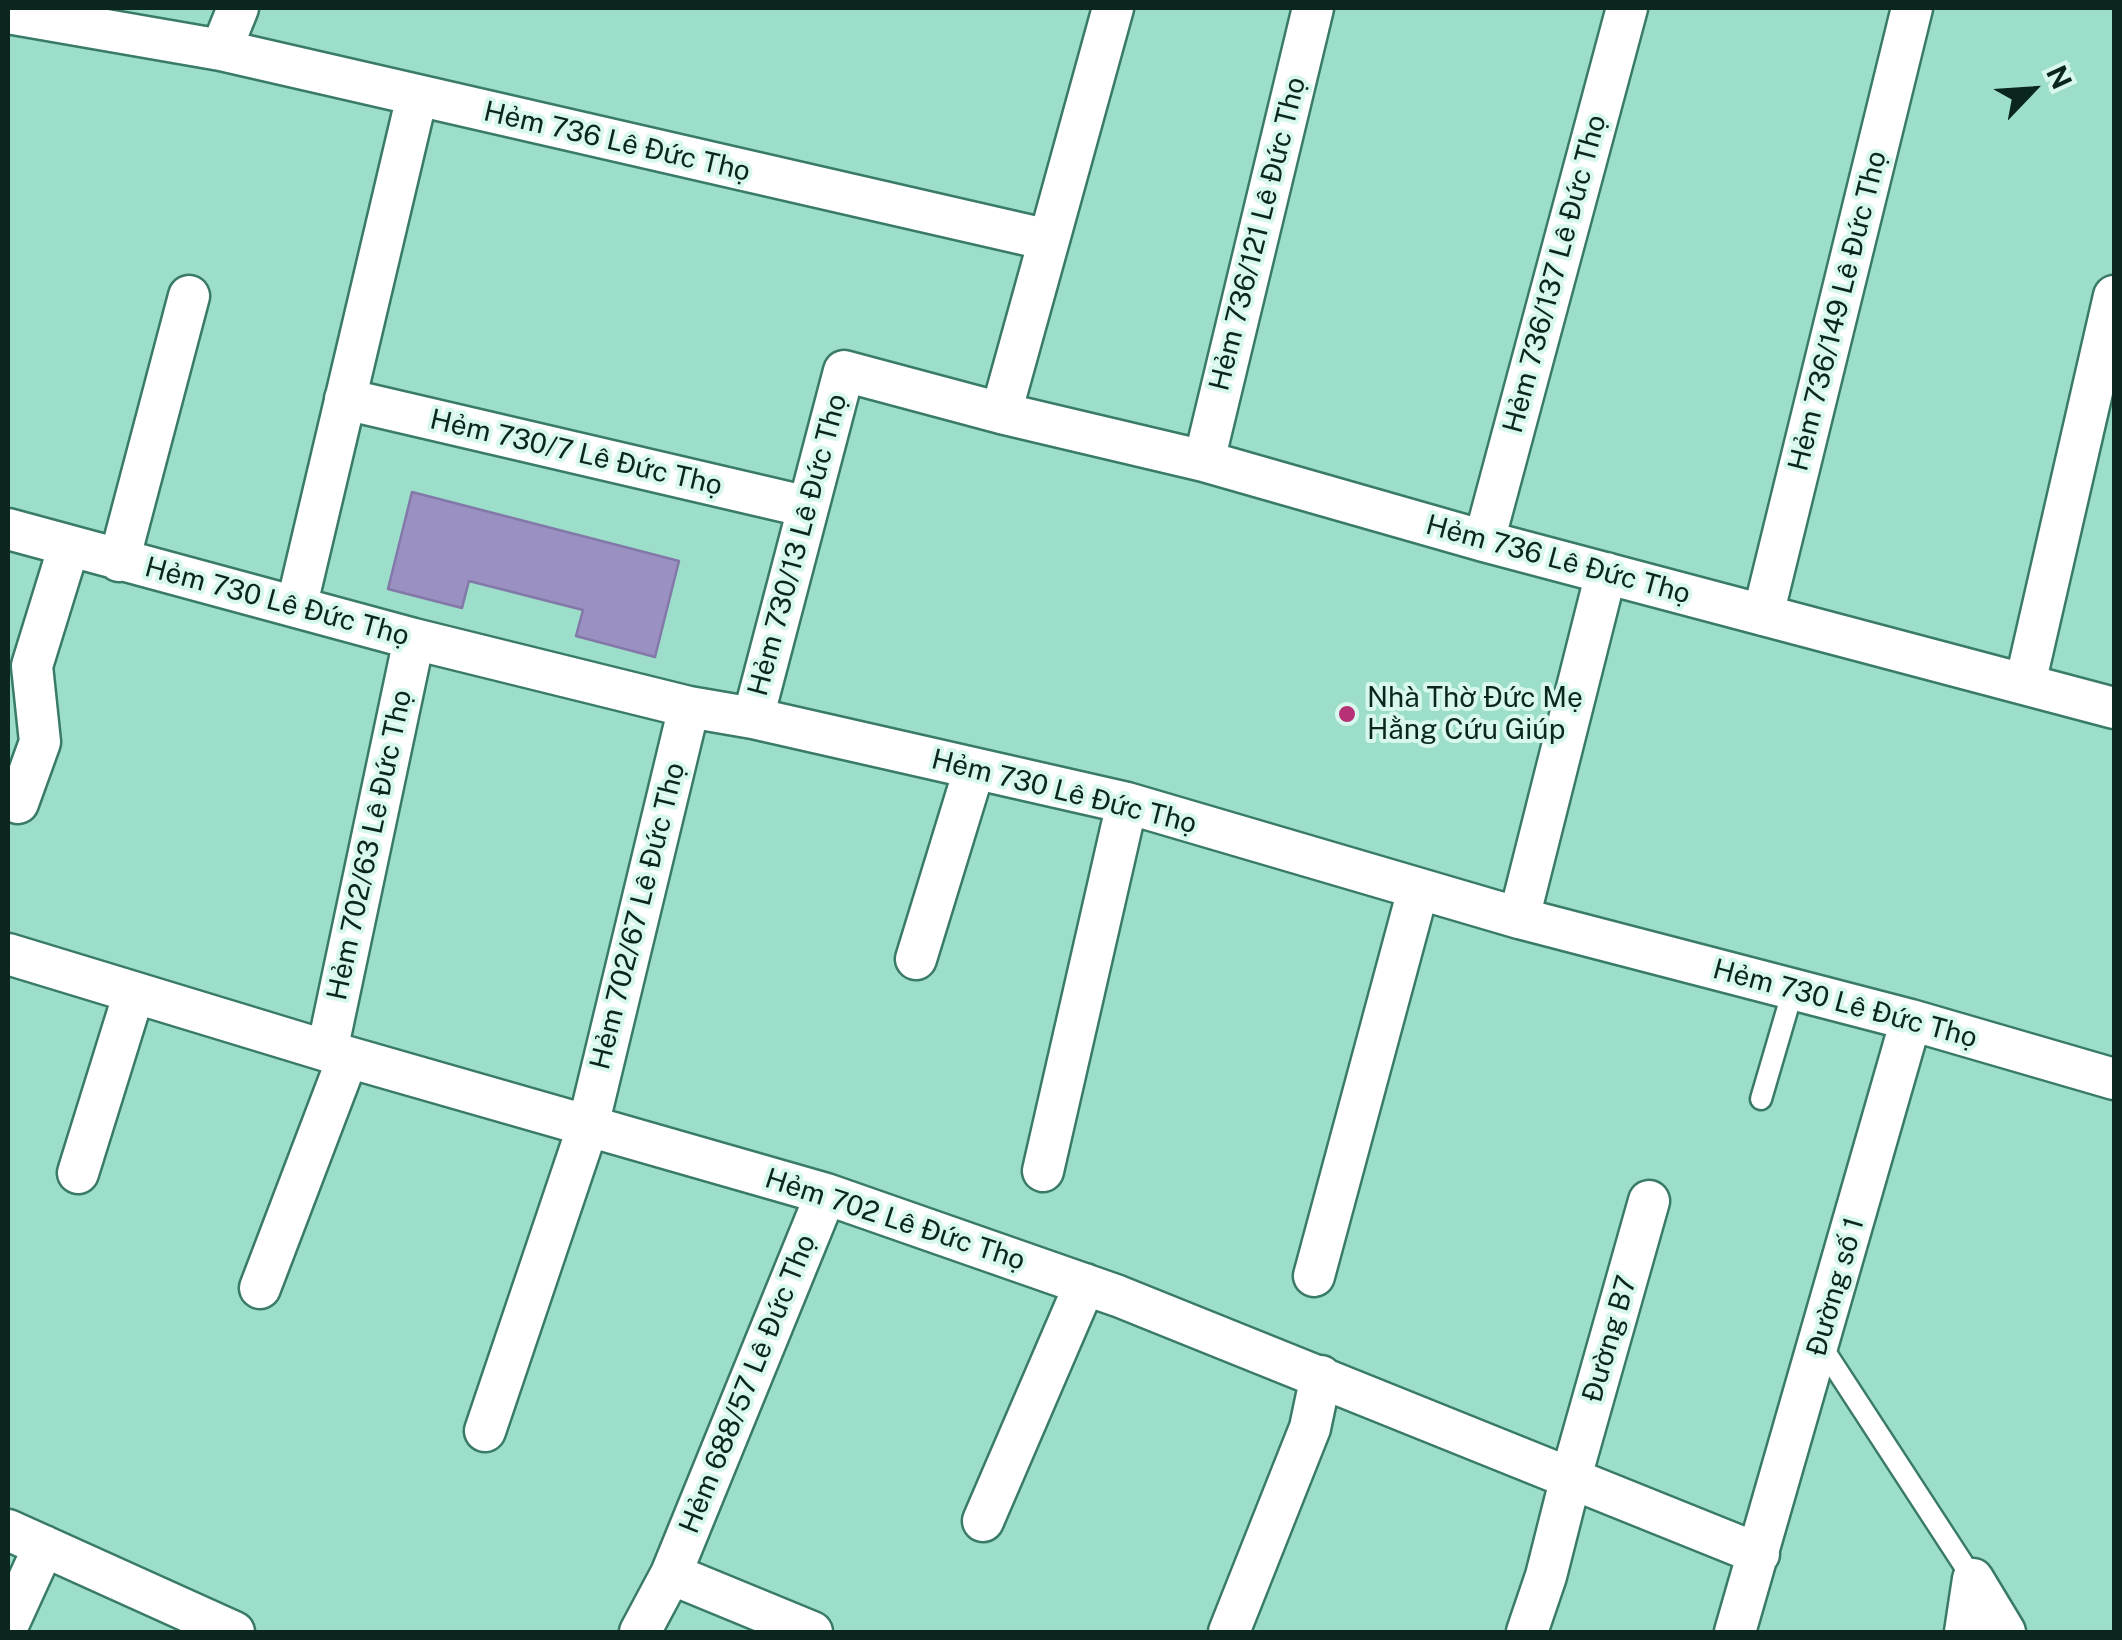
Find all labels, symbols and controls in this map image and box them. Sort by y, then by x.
north arrow [1982,40,2082,140]
text: N [2040,60,2079,94]
street label: Hẻm 736/121 Lê Đức Thọ [1203,74,1313,394]
street label: Hẻm 736 Lê Đức Thọ [480,95,754,189]
street label: Hẻm 736/137 Lê Đức Thọ [1496,111,1614,437]
street label: Hẻm 736/149 Lê Đức Thọ [1782,147,1894,475]
street label: Hẻm 730/13 Lê Đức Thọ [742,390,854,700]
street label: Hẻm 730/7 Lê Đức Thọ [427,403,725,503]
street label: Hẻm 736 Lê Đức Thọ [1422,509,1694,611]
street label: Hẻm 730 Lê Đức Thọ [141,551,413,653]
place label: Nhà Thờ Đức Mẹ Hằng Cứu Giúp [1367,681,1583,747]
street label: Hẻm 702/63 Lê Đức Thọ [321,687,419,1003]
marker: Nhà Thờ Đức Mẹ Hằng Cứu Giúp [1336,703,1358,725]
street label: Hẻm 730 Lê Đức Thọ [928,743,1200,841]
street label: Hẻm 702/67 Lê Đức Thọ [584,759,692,1073]
street label: Hẻm 730 Lê Đức Thọ [1709,953,1981,1055]
street label: Hẻm 702 Lê Đức Thọ [761,1162,1029,1278]
street label: Đường số 1 [1800,1214,1872,1360]
street label: Hẻm 688/57 Lê Đức Thọ [673,1230,823,1538]
street label: Đường B7 [1576,1272,1644,1406]

